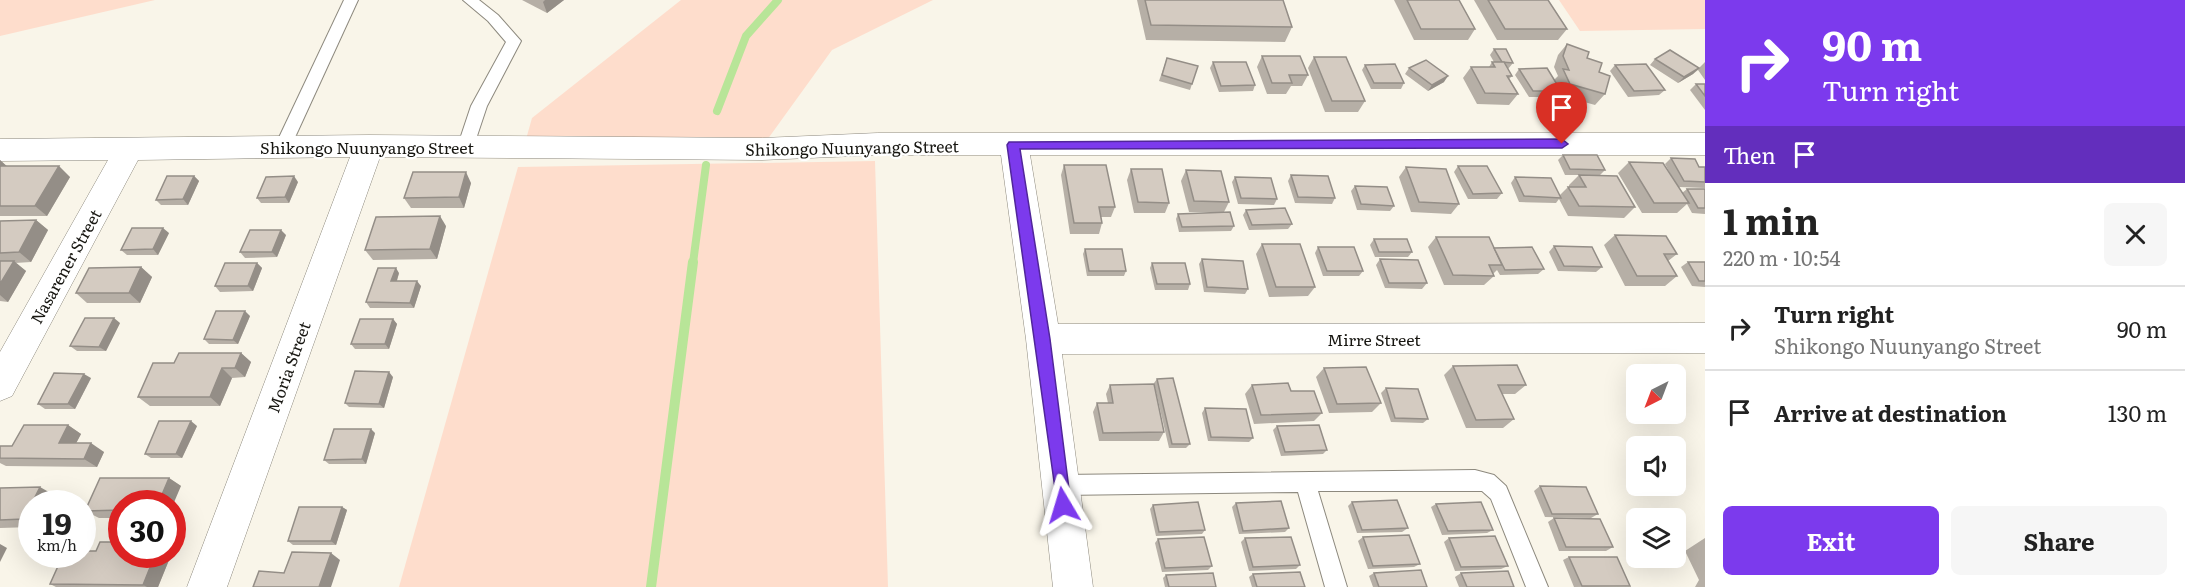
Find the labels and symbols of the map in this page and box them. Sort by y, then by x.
pin [1536,82,1587,144]
street label: Shikongo Nuunyango Street [745,133,960,161]
street label: Shikongo Nuunyango Street [260,135,474,159]
street label: Nasarener Street [24,204,107,328]
street label: Moria Street [260,318,316,416]
street label: Mirre Street [1327,327,1421,351]
north arrow [1626,364,1686,424]
position arrow [1031,473,1095,537]
speed limit sign: 30 [108,490,186,568]

